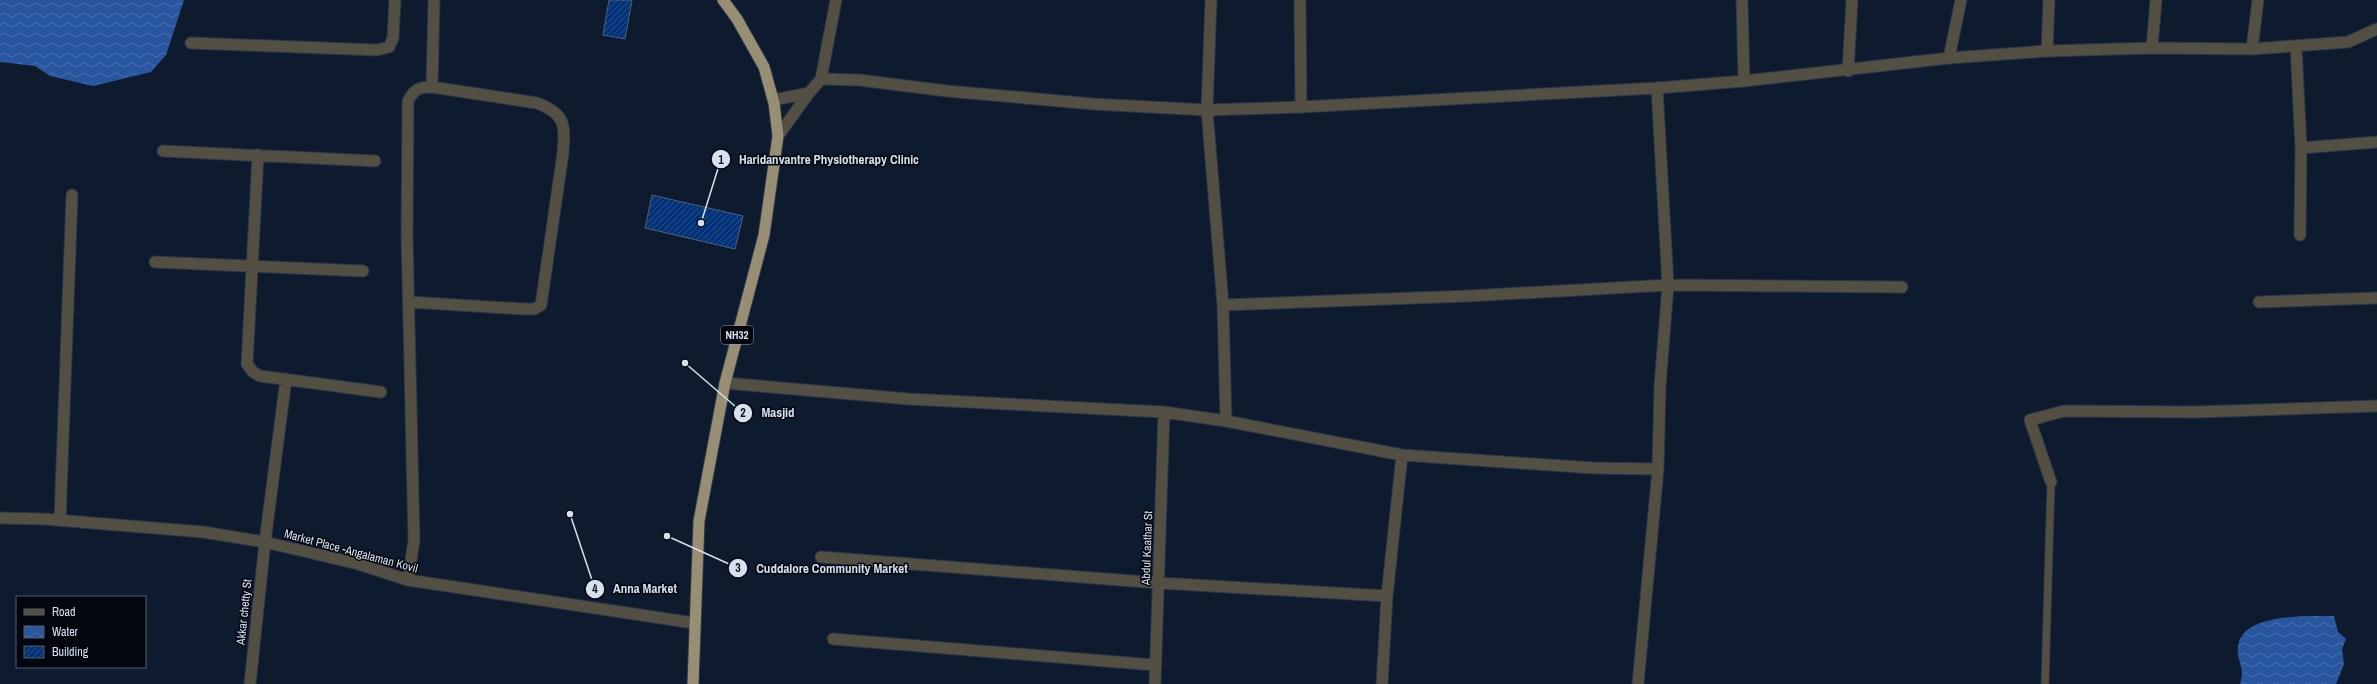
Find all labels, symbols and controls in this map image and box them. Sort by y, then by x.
callout: Haridanvantre Physiotherapy Clinic [711,147,928,172]
text: Haridanvantre Physiotherapy Clinic [739,151,919,168]
text: 1 [718,152,724,168]
road number: NH32 [721,326,753,344]
callout: Masjid [733,400,803,425]
text: Masjid [761,404,795,421]
text: 2 [740,405,746,421]
street label: Abdul Kaathar St [1138,510,1156,586]
street label: Market Place -Angalaman Kovil [282,525,420,577]
callout: Cuddalore Community Market [728,556,916,581]
text: 3 [735,560,741,576]
text: Cuddalore Community Market [756,560,908,577]
callout: Anna Market [585,576,685,601]
street label: Akkar chetty St [232,578,255,647]
text: Anna Market [613,580,677,597]
text: 4 [592,581,598,597]
legend [16,596,146,668]
text: Road [52,604,76,620]
text: Water [52,624,79,640]
text: Building [52,644,89,660]

